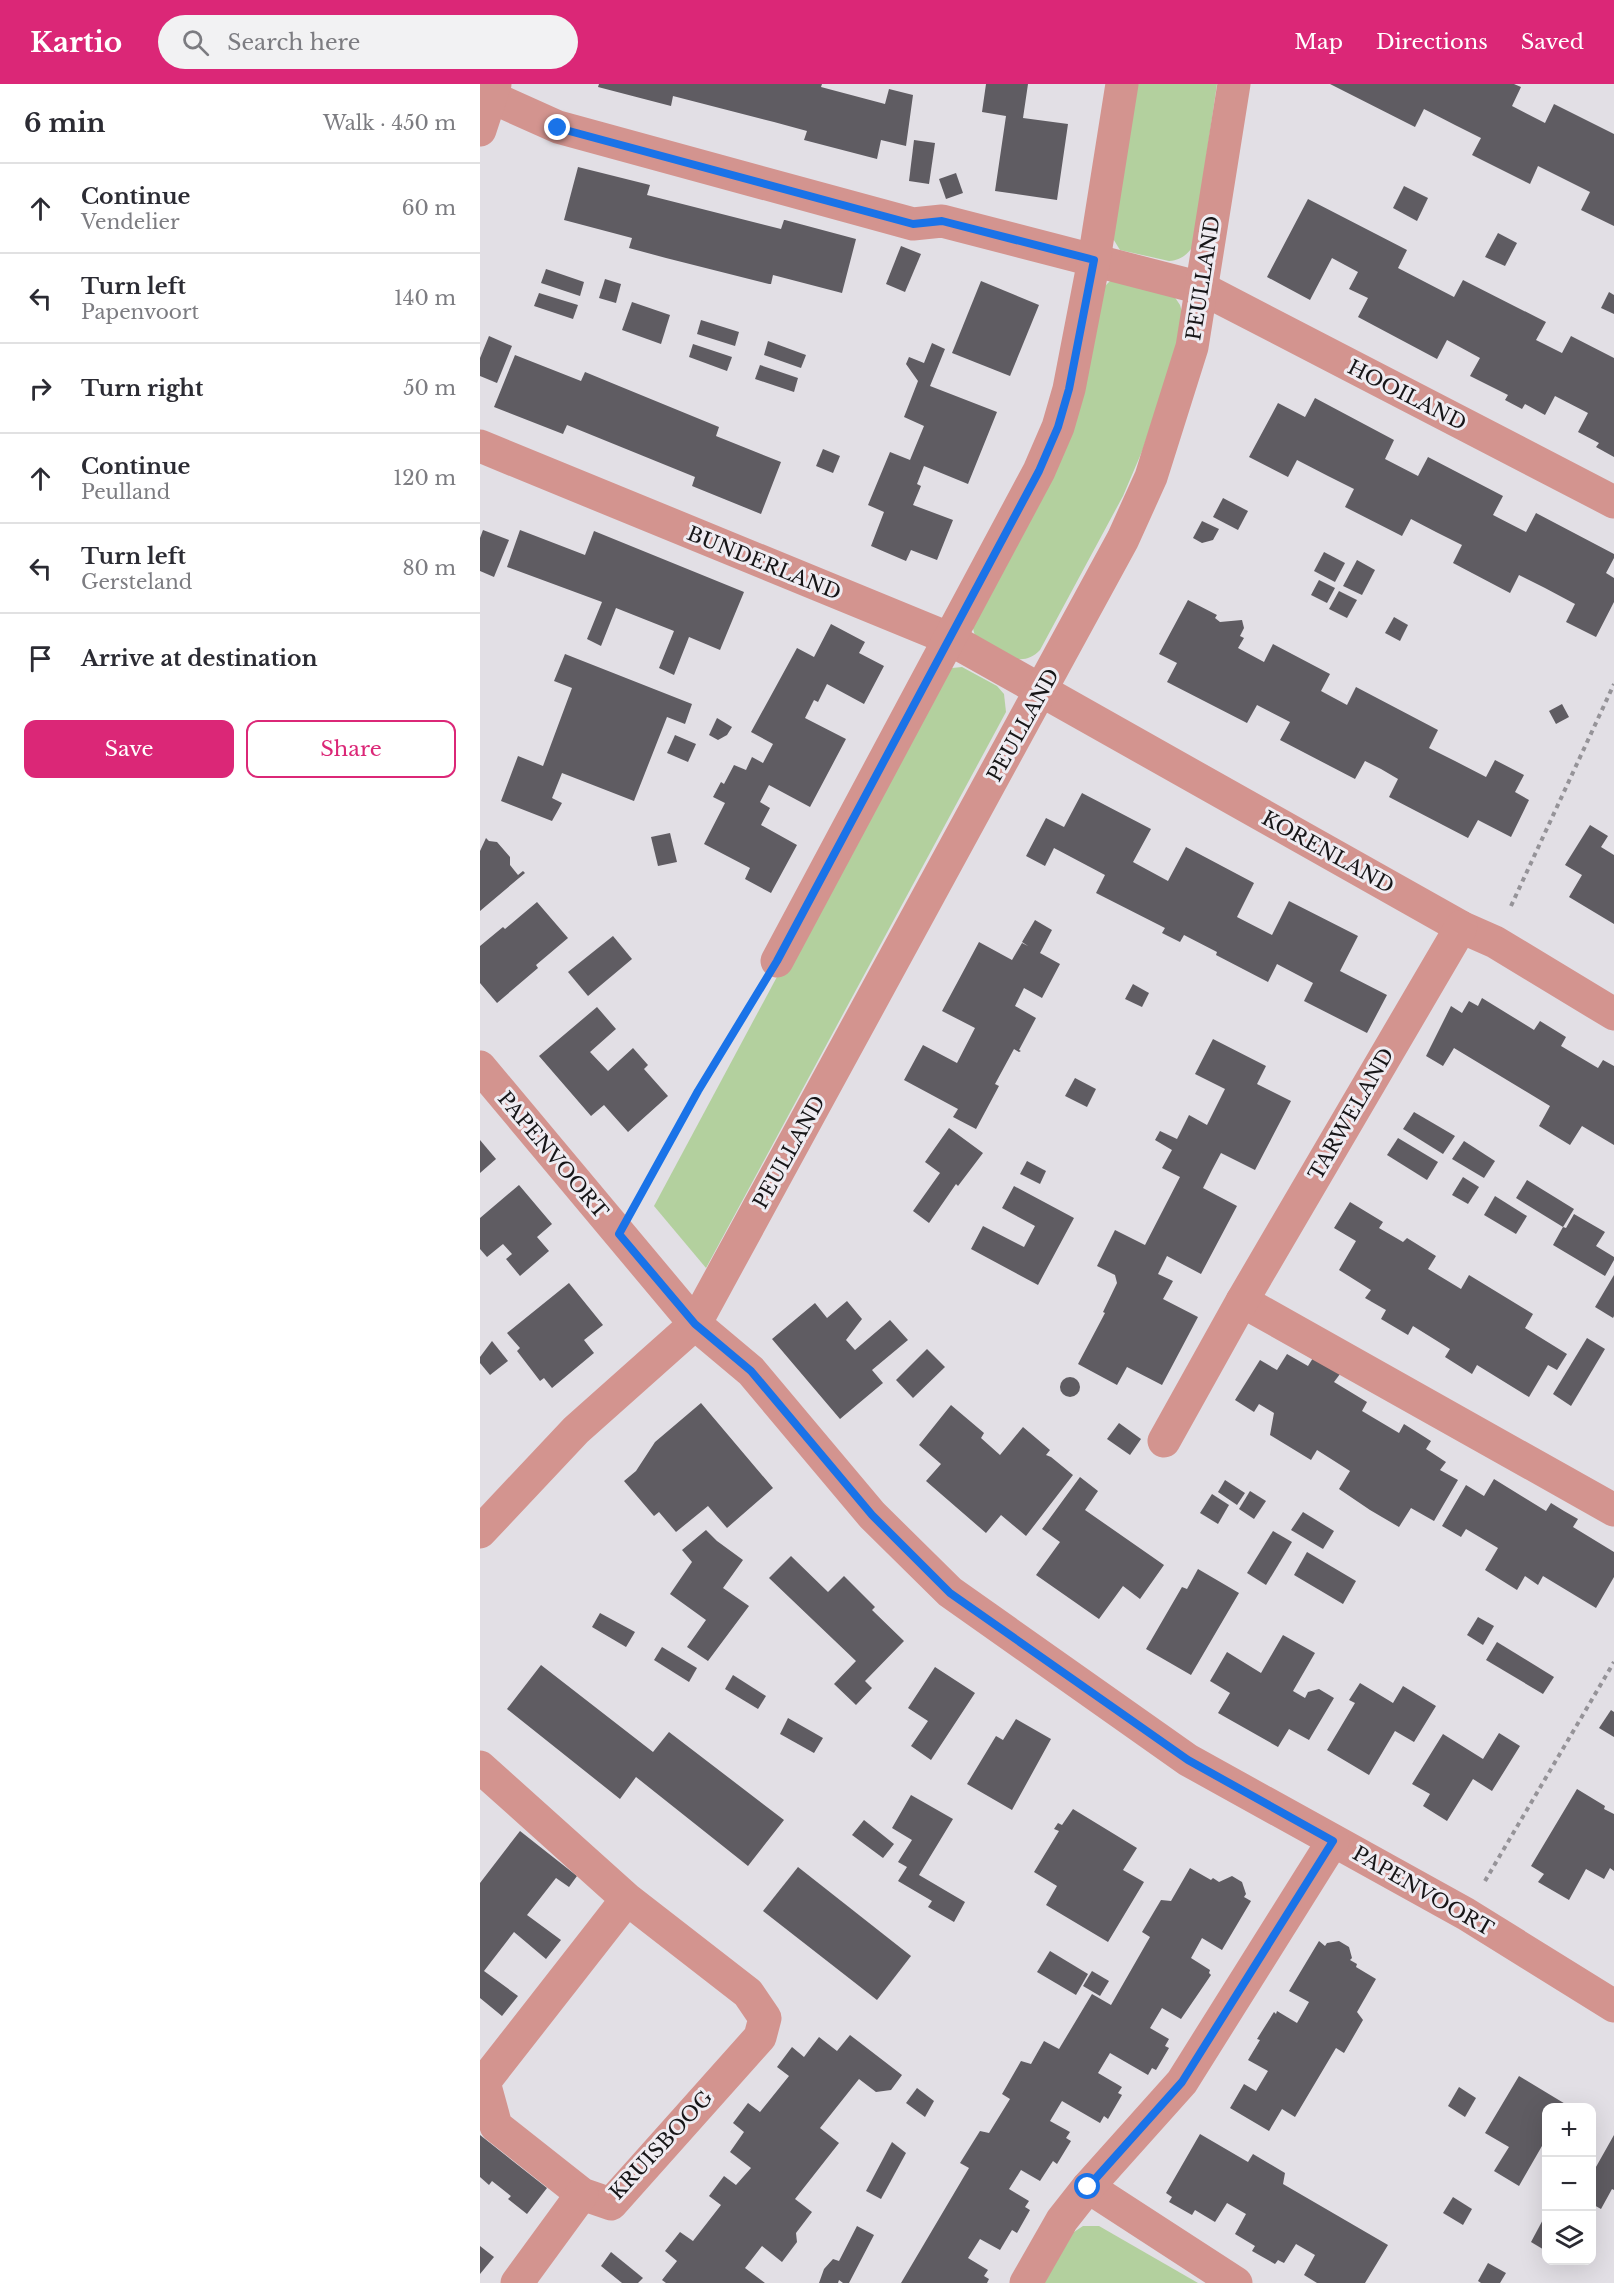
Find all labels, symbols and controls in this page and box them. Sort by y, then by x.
search box [158,15,578,69]
text: Kartio [30,25,122,60]
icon: search [179,26,212,59]
text: Search here [227,29,360,56]
text: Map [1294,29,1343,55]
text: Directions [1376,29,1488,55]
text: Saved [1521,29,1584,55]
text: 6 min [24,107,105,139]
text: Walk · 450 m [323,111,456,135]
route end [544,114,570,140]
text: Continue [81,183,190,210]
icon: ahead [24,192,57,225]
text: 60 m [402,196,456,220]
text: Vendelier [81,210,180,234]
street label: PEULLAND [1181,214,1225,342]
text: Turn left [81,273,186,300]
icon: left [24,282,57,315]
text: 140 m [394,286,456,310]
text: Papenvoort [81,300,199,324]
street label: HOOILAND [1344,355,1470,435]
icon: right [24,372,57,405]
text: Turn right [81,375,203,402]
text: 50 m [403,376,456,400]
text: Continue [81,453,190,480]
icon: ahead [24,462,57,495]
text: 120 m [393,466,456,490]
text: Peulland [81,480,170,504]
street label: BUNDERLAND [684,521,844,605]
text: Turn left [81,543,186,570]
icon: left [24,552,57,585]
text: 80 m [402,556,456,580]
text: Gersteland [81,570,192,594]
icon: arrive [24,642,57,675]
text: Arrive at destination [81,645,318,672]
street label: PEULLAND [982,664,1064,786]
button: Save [24,720,234,778]
button: Share [246,720,456,778]
street label: KORENLAND [1258,806,1398,898]
street label: TARWELAND [1303,1044,1399,1184]
street label: PAPENVOORT [493,1087,613,1223]
street label: PEULLAND [748,1091,830,1213]
street label: PAPENVOORT [1348,1841,1498,1941]
street label: KRUISBOOG [605,2086,717,2204]
map controls [1542,2103,1596,2265]
button: + [1542,2103,1596,2157]
button: − [1542,2157,1596,2211]
route start [1074,2173,1100,2199]
button: layers [1542,2211,1596,2265]

